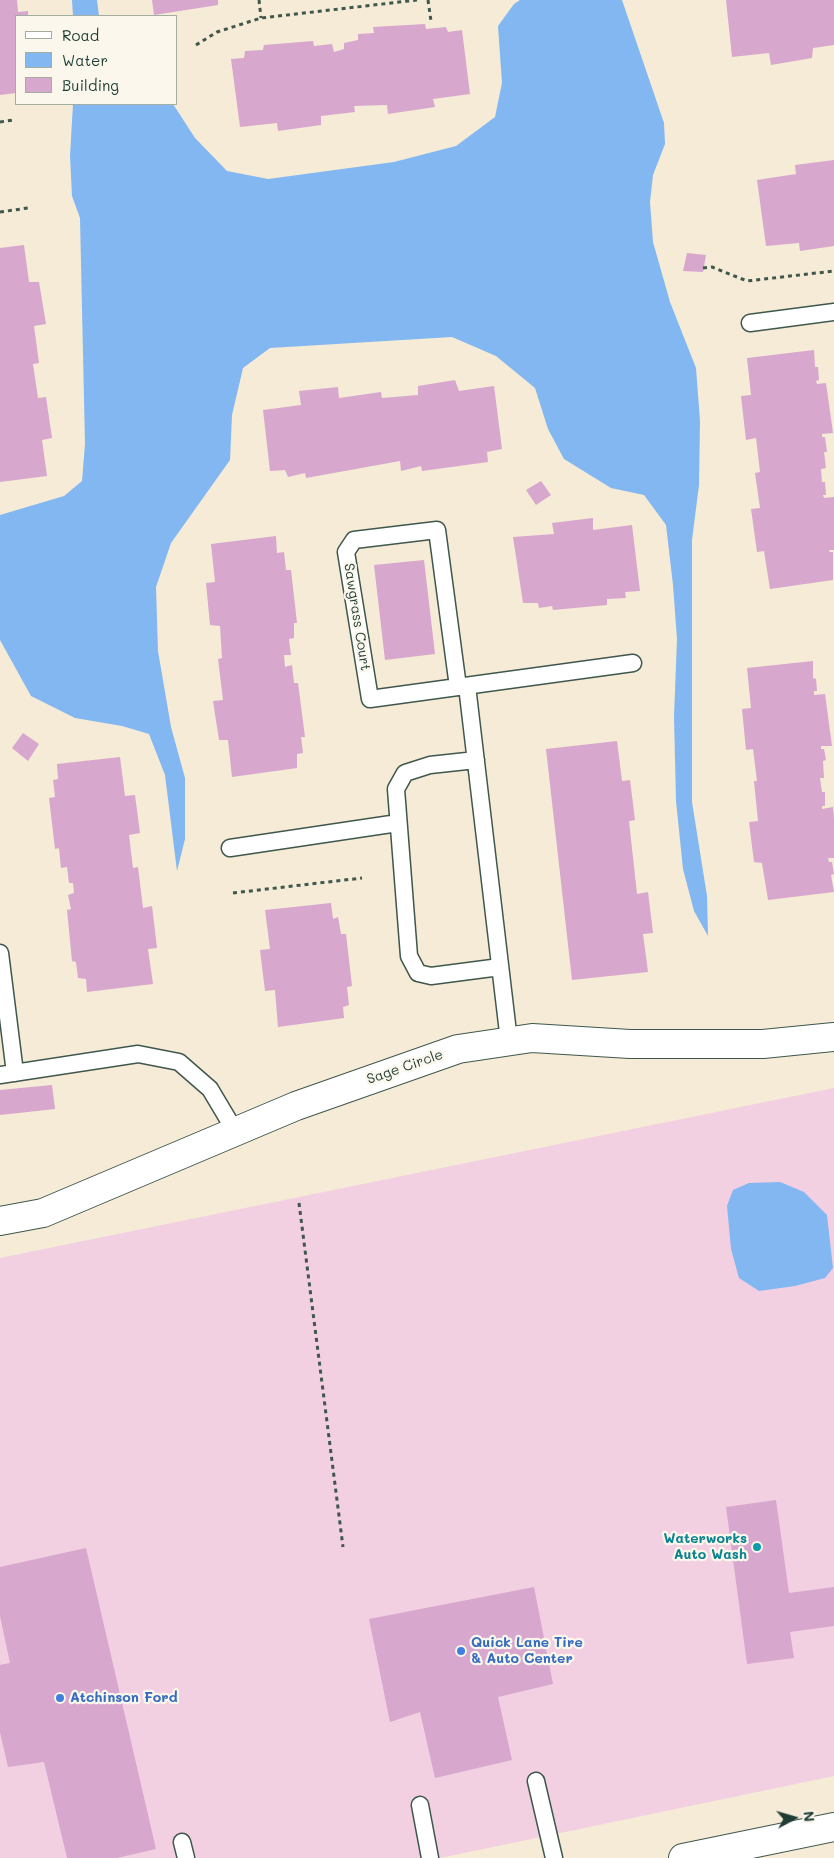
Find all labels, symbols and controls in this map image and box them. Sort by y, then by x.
legend [15,15,178,105]
text: Road [62,25,99,45]
text: Water [62,50,108,70]
text: Building [62,75,119,95]
street label: Sawgrass Court [340,562,374,672]
street label: Sage Circle [365,1046,445,1088]
place label: Waterworks Auto Wash [663,1531,747,1564]
marker: Waterworks Auto Wash [751,1541,763,1553]
place label: Quick Lane Tire & Auto Center [471,1635,583,1668]
marker: Quick Lane Tire & Auto Center [455,1645,467,1657]
place label: Atchinson Ford [70,1690,178,1706]
marker: Atchinson Ford [54,1692,66,1704]
north arrow [769,1793,819,1843]
text: N [799,1810,819,1823]

